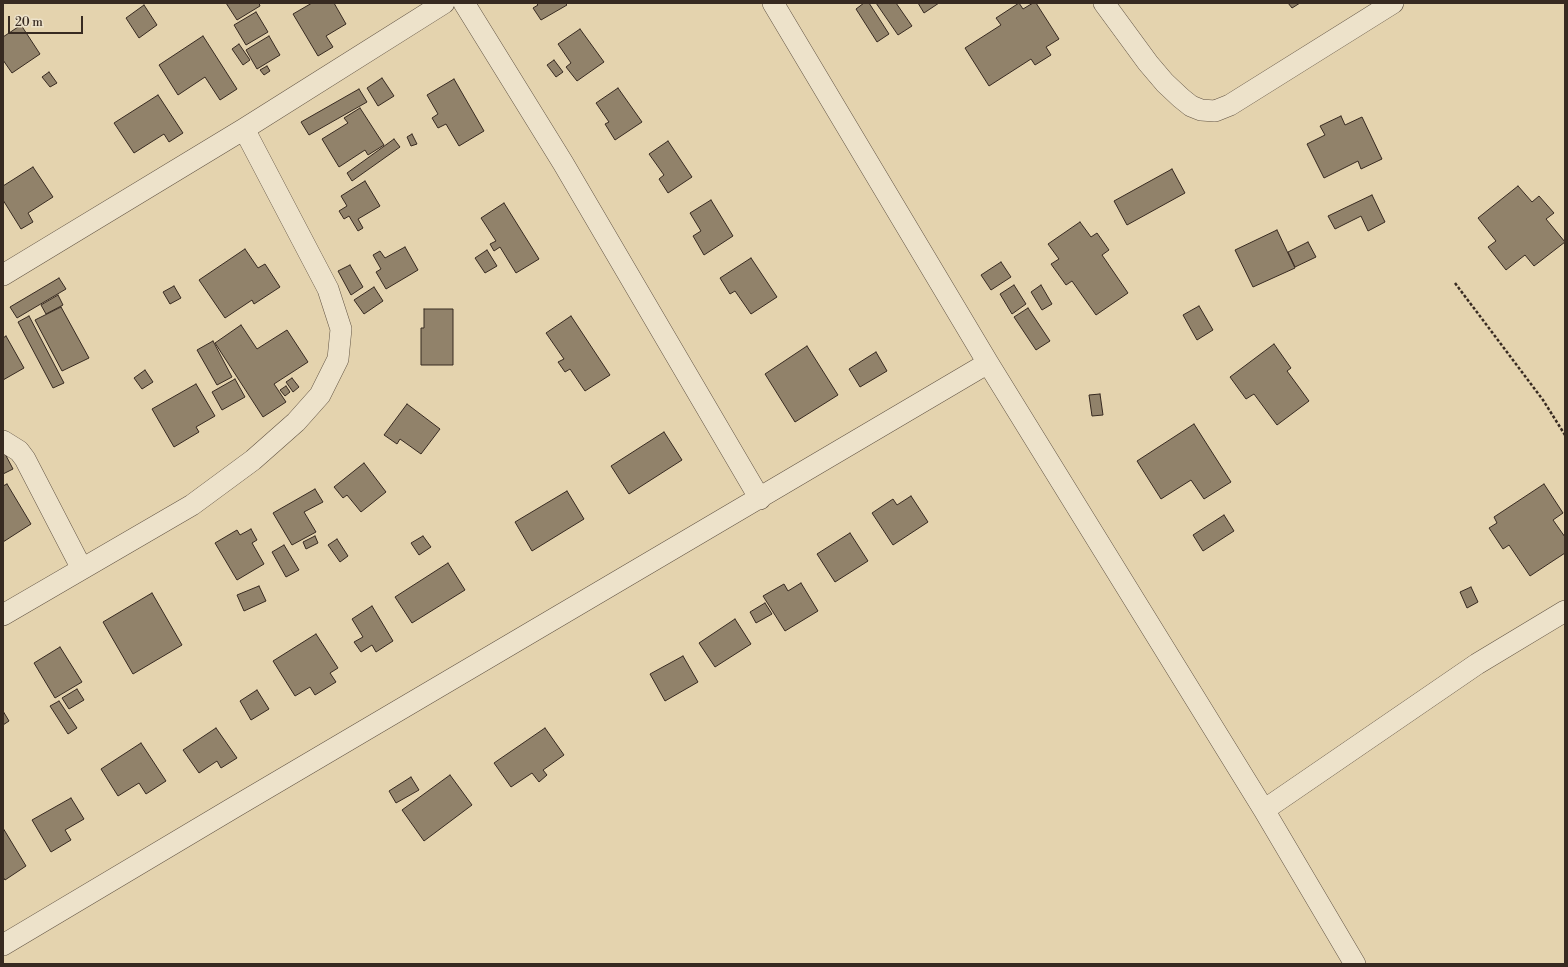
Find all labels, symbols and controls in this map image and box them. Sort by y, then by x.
scale bar [10,8,85,34]
text: 20 m [15,15,43,30]

